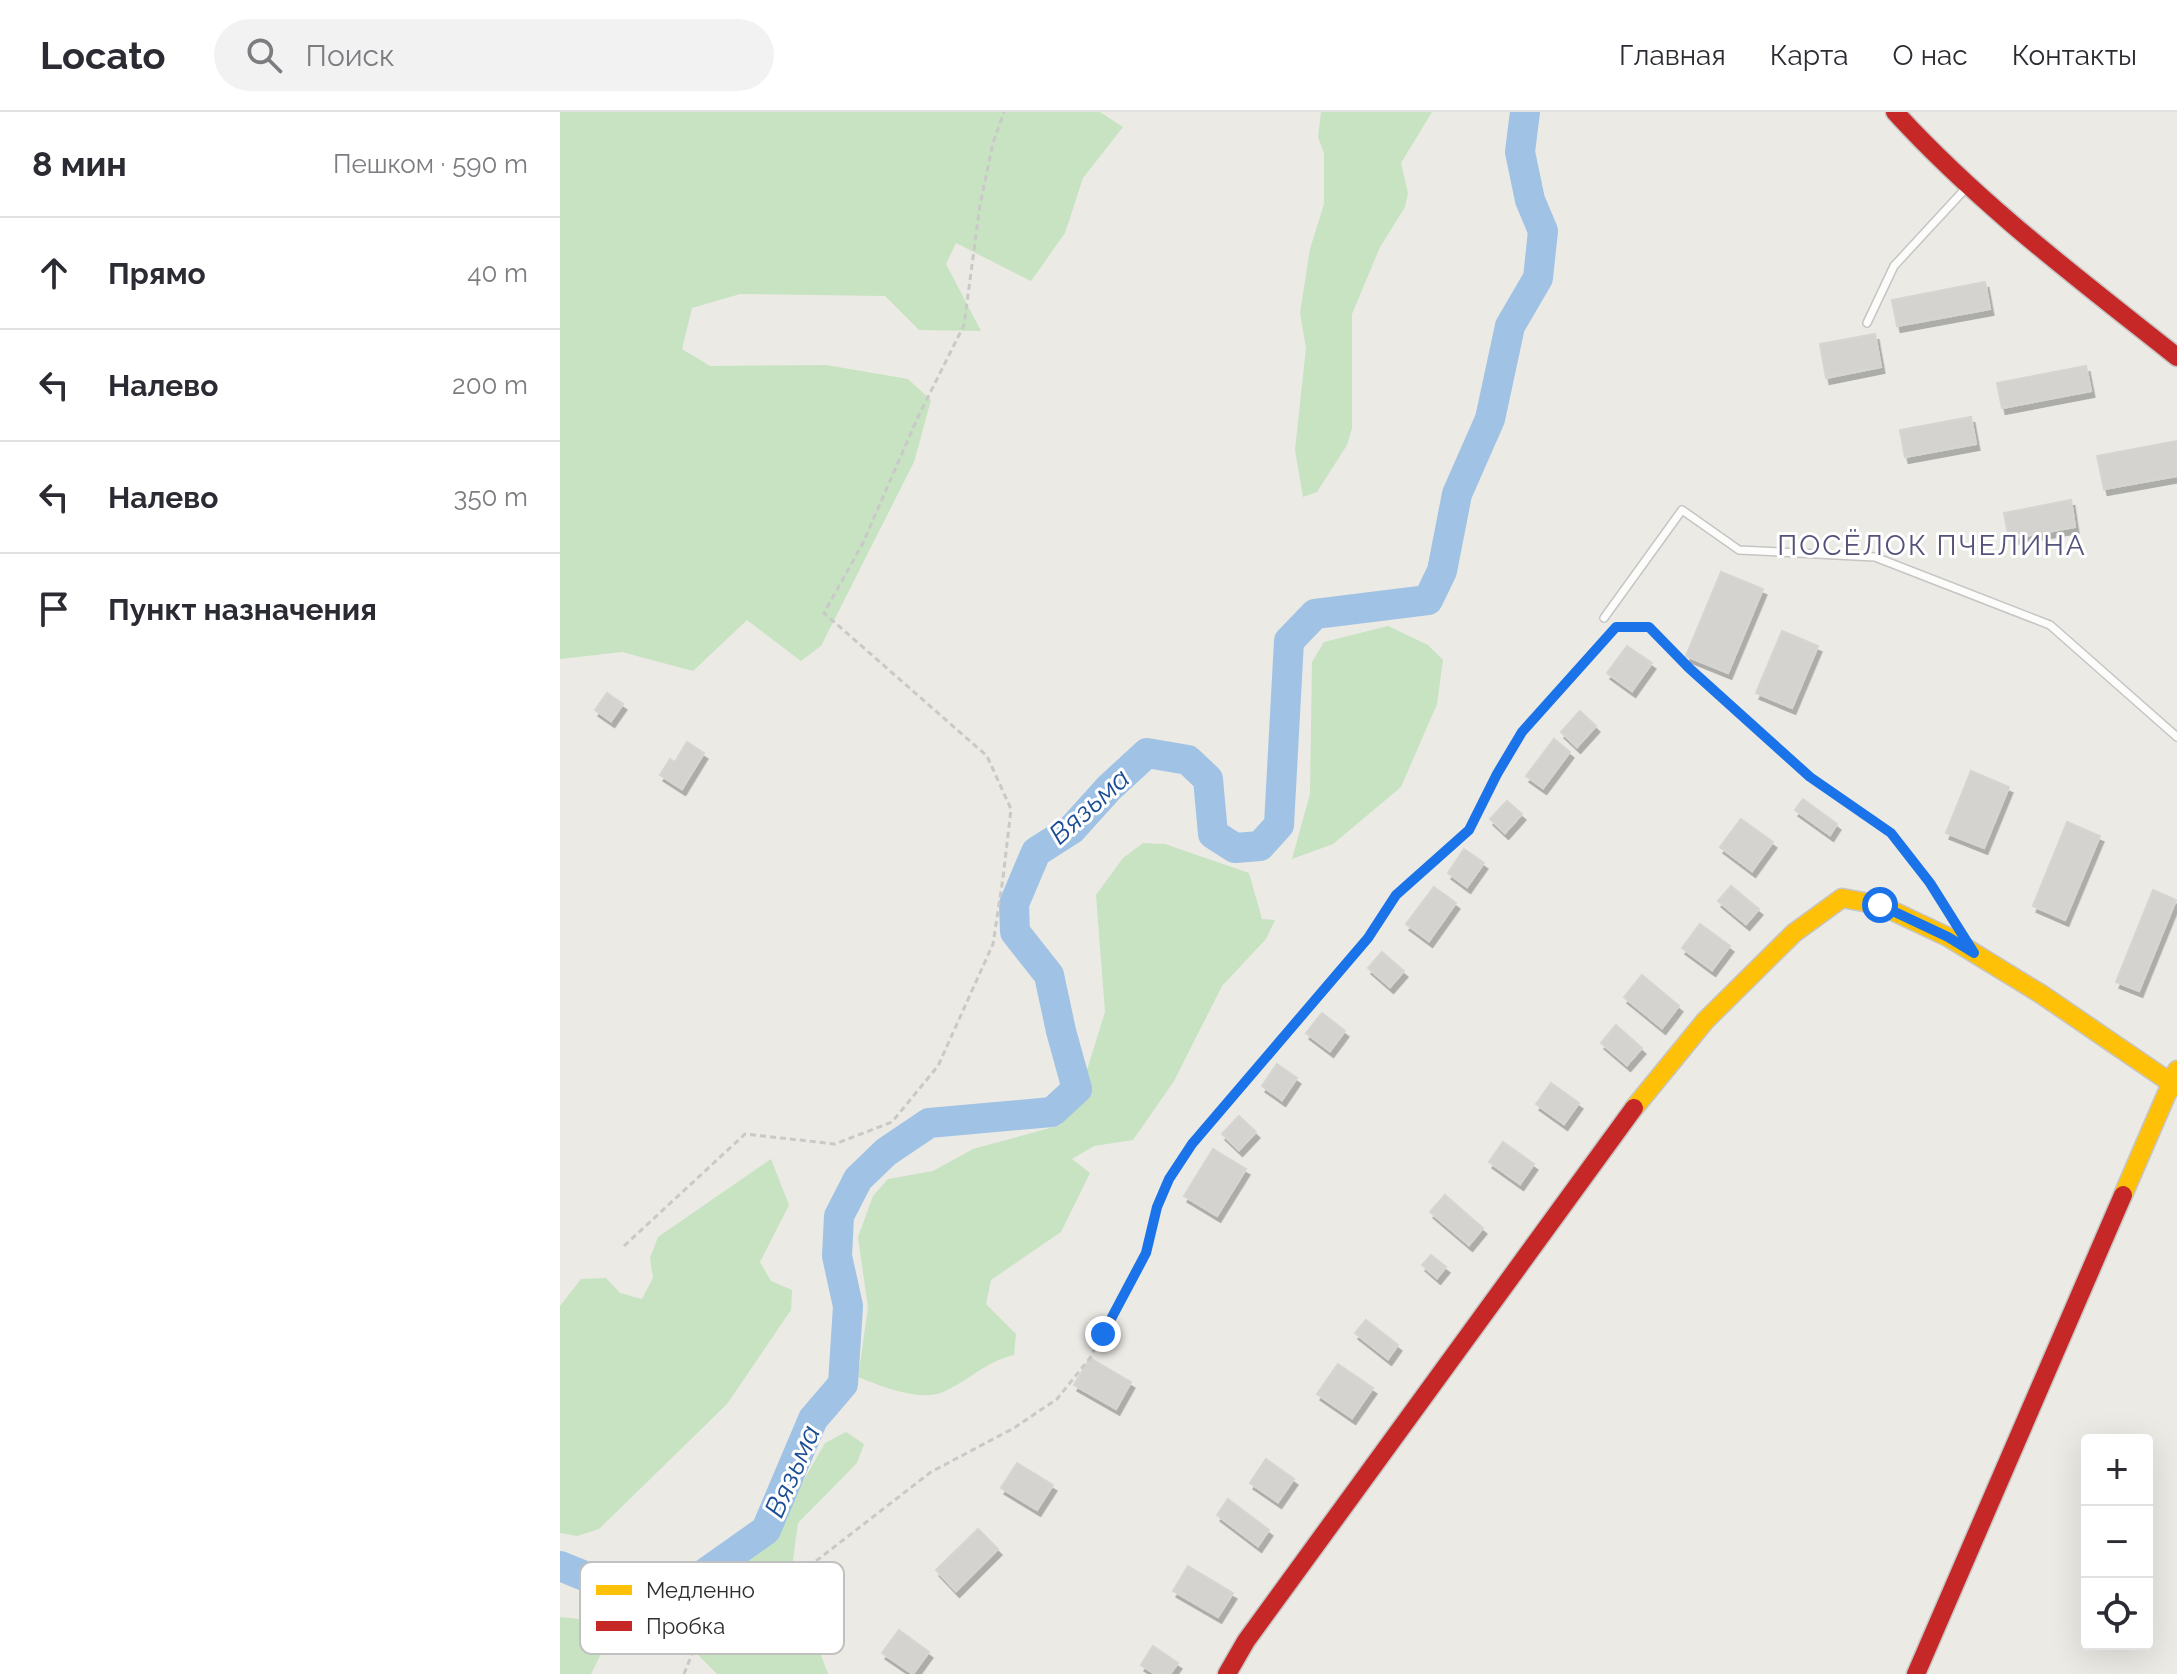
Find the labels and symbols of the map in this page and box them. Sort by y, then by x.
district label: ПОСЁЛОК ПЧЕЛИНА [1777,529,2087,562]
water label: Вязьма [1042,762,1136,851]
route start [1862,887,1898,923]
route end [1085,1316,1121,1352]
water label: Вязьма [758,1420,827,1522]
legend [580,1562,844,1654]
text: Медленно [646,1577,755,1603]
text: Пробка [646,1613,725,1639]

